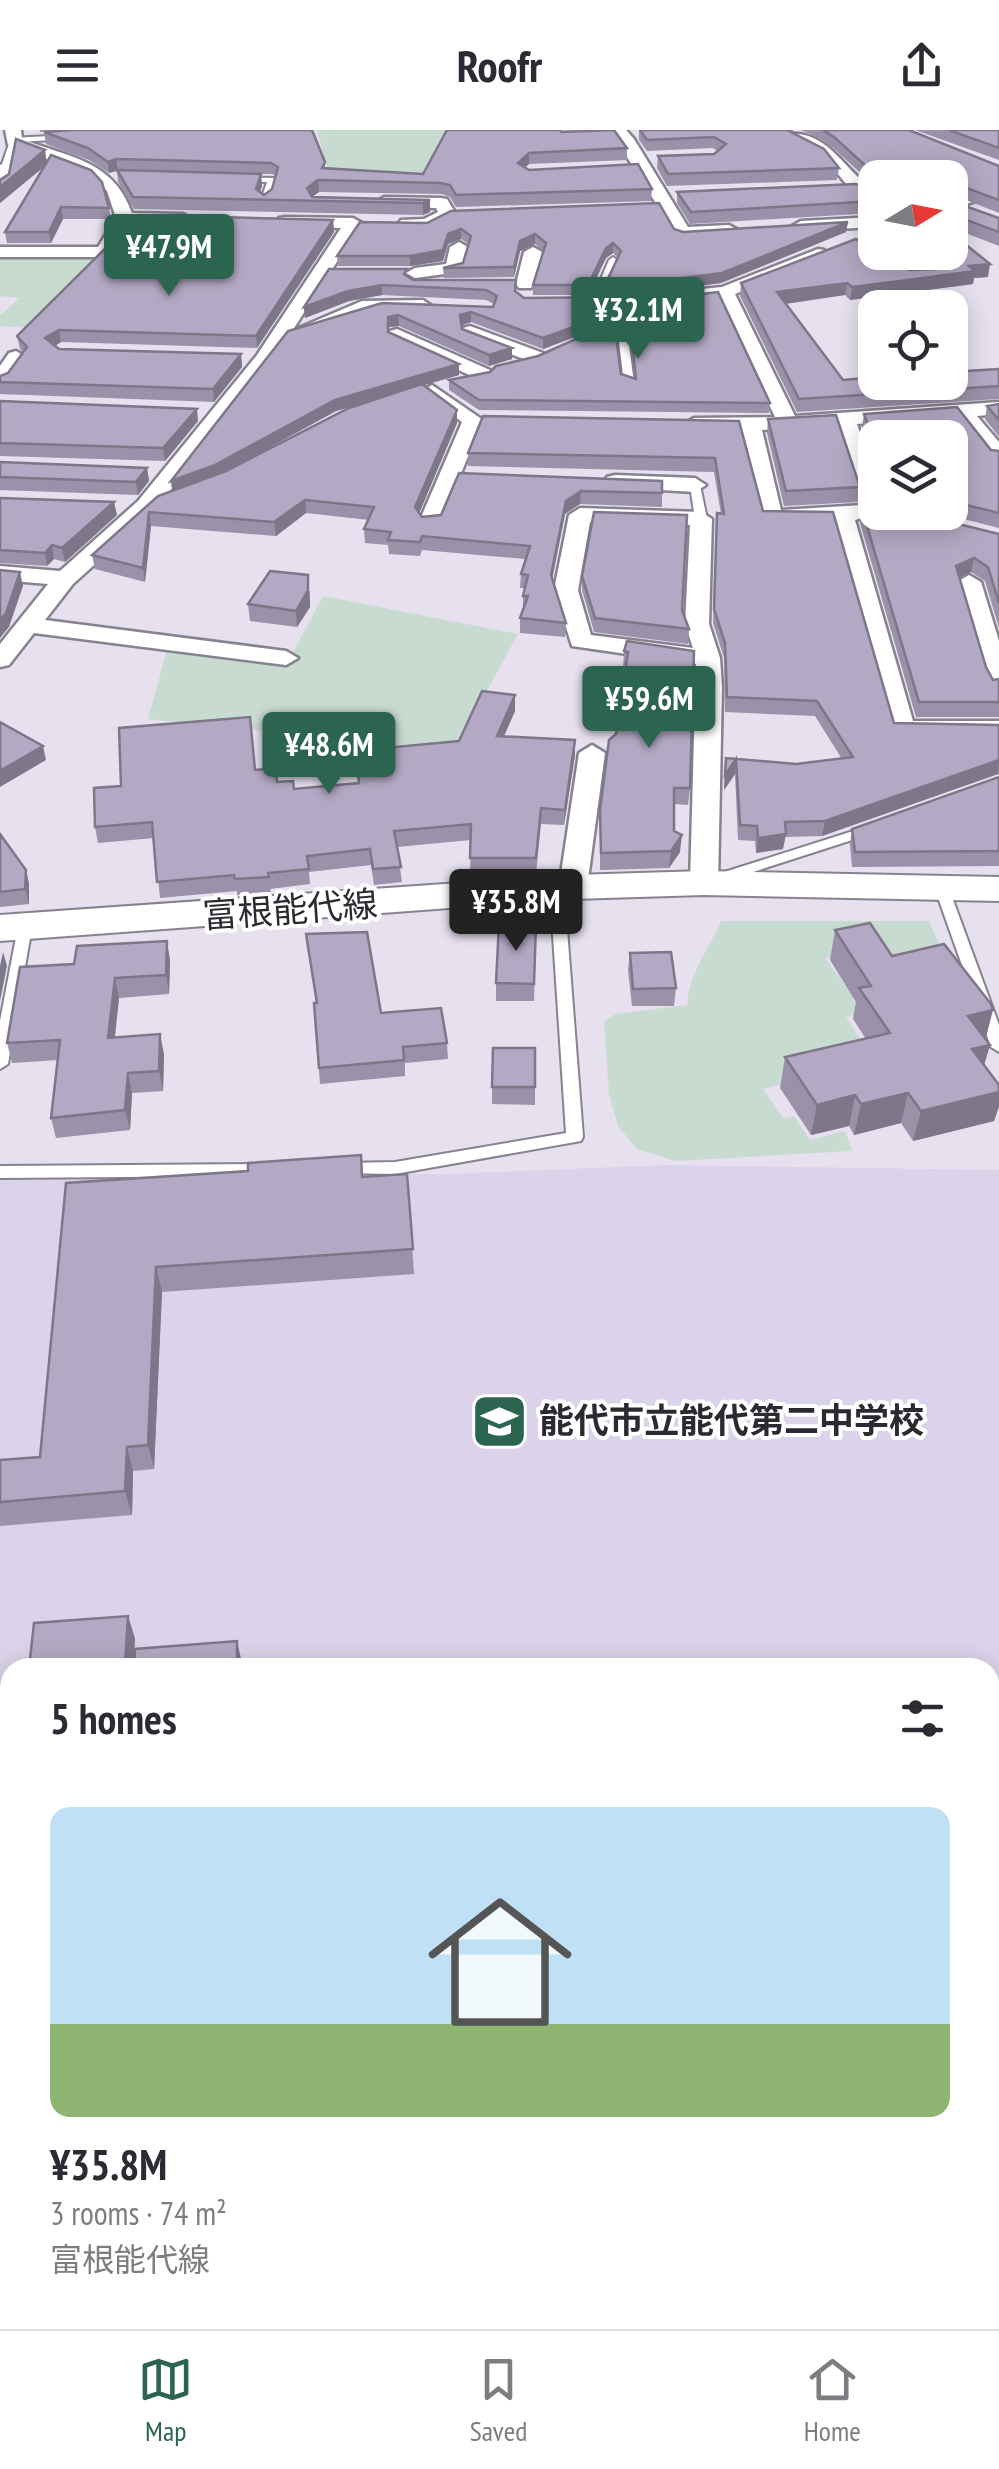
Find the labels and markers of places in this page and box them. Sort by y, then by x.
pin: ¥47.9M [88,214,250,299]
pin: ¥32.1M [557,277,719,362]
pin: ¥59.6M [568,666,730,751]
pin: ¥48.6M [248,712,410,797]
pin: ¥35.8M [435,869,597,954]
school or university icon: 能代市立能代第二中学校 [470,1391,530,1451]
place label: 能代市立能代第二中学校 [539,1397,924,1443]

